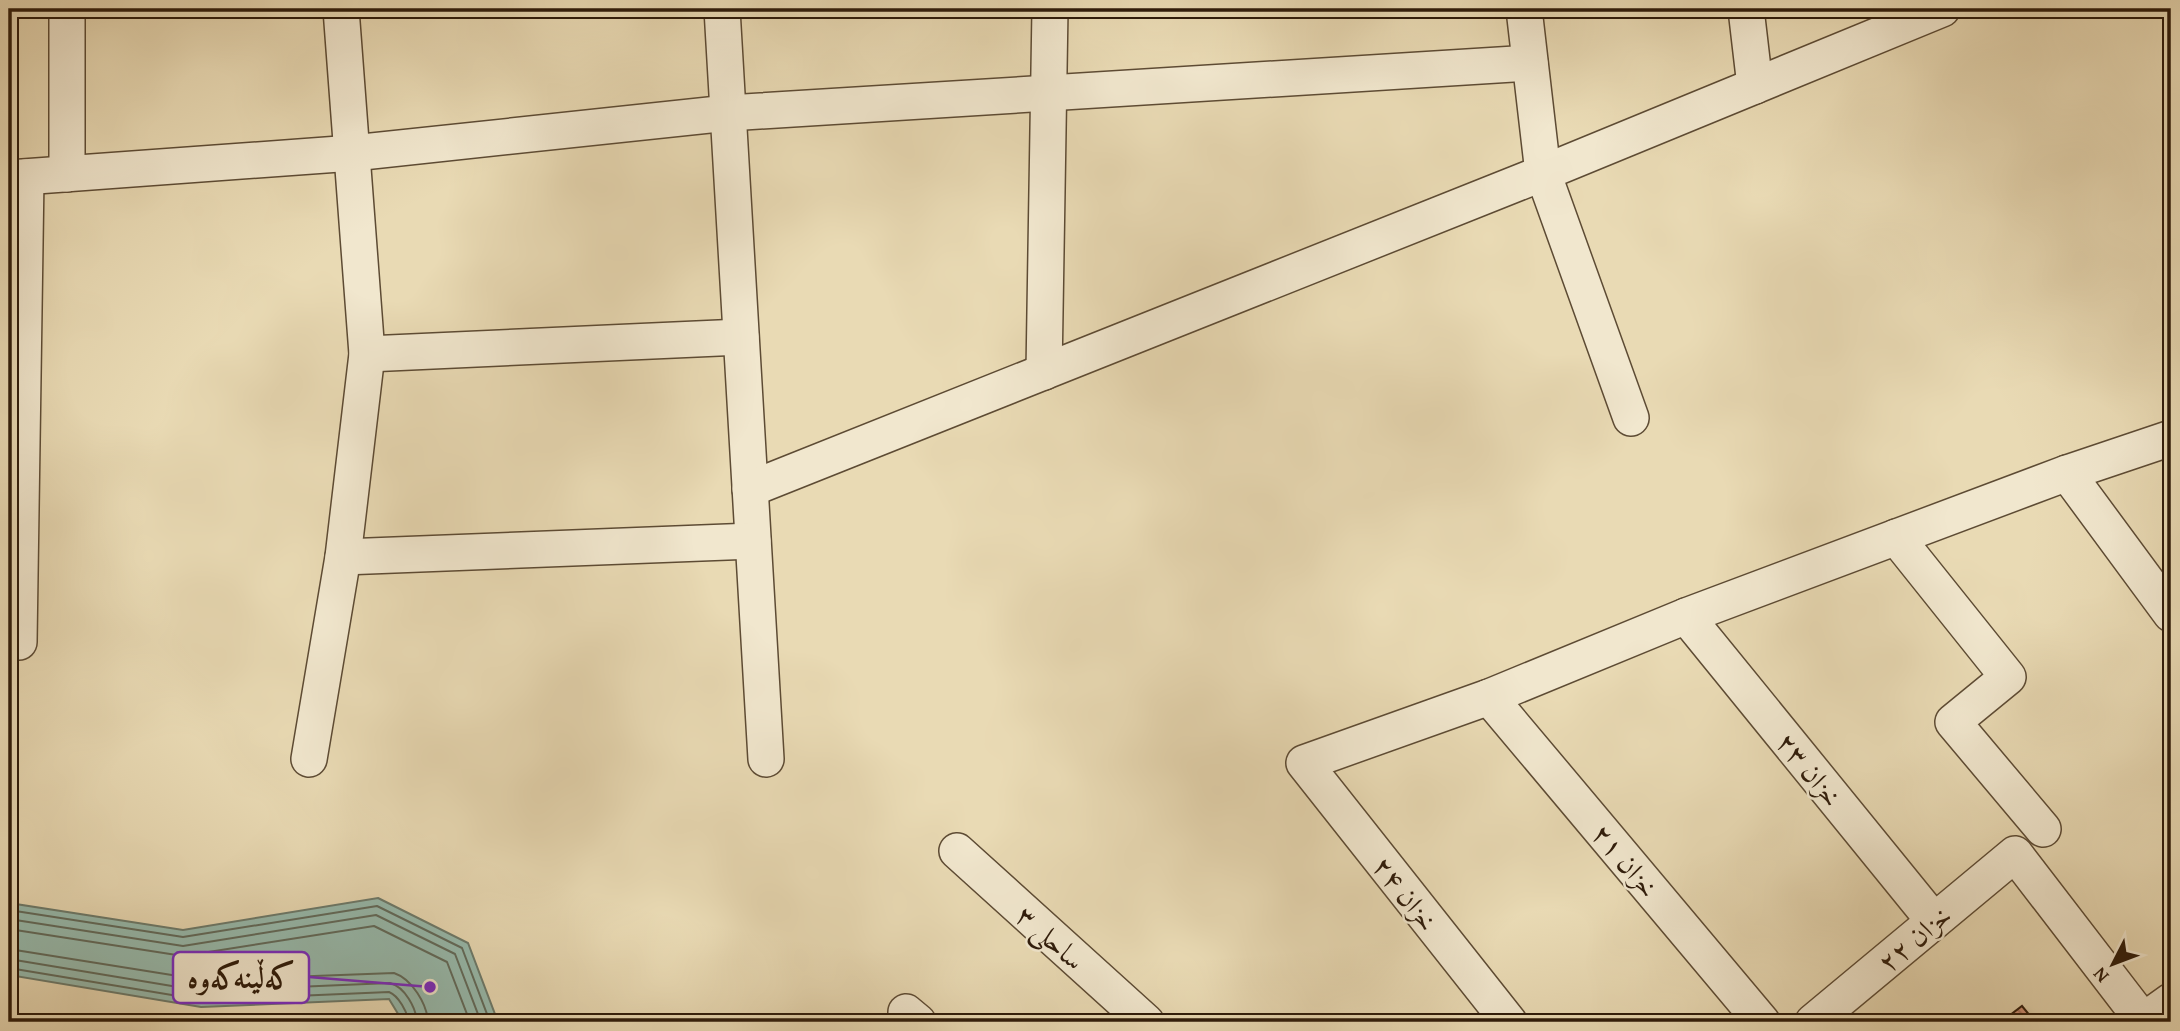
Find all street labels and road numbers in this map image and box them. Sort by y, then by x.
street label: خزان ۲۳ [1767,723,1853,815]
street label: خزان ۲۱ [1583,814,1669,906]
street label: خزان ۲۴ [1363,847,1449,939]
street label: ساحلی ۳ [1007,895,1095,980]
street label: خزان ۲۲ [1868,895,1960,981]

